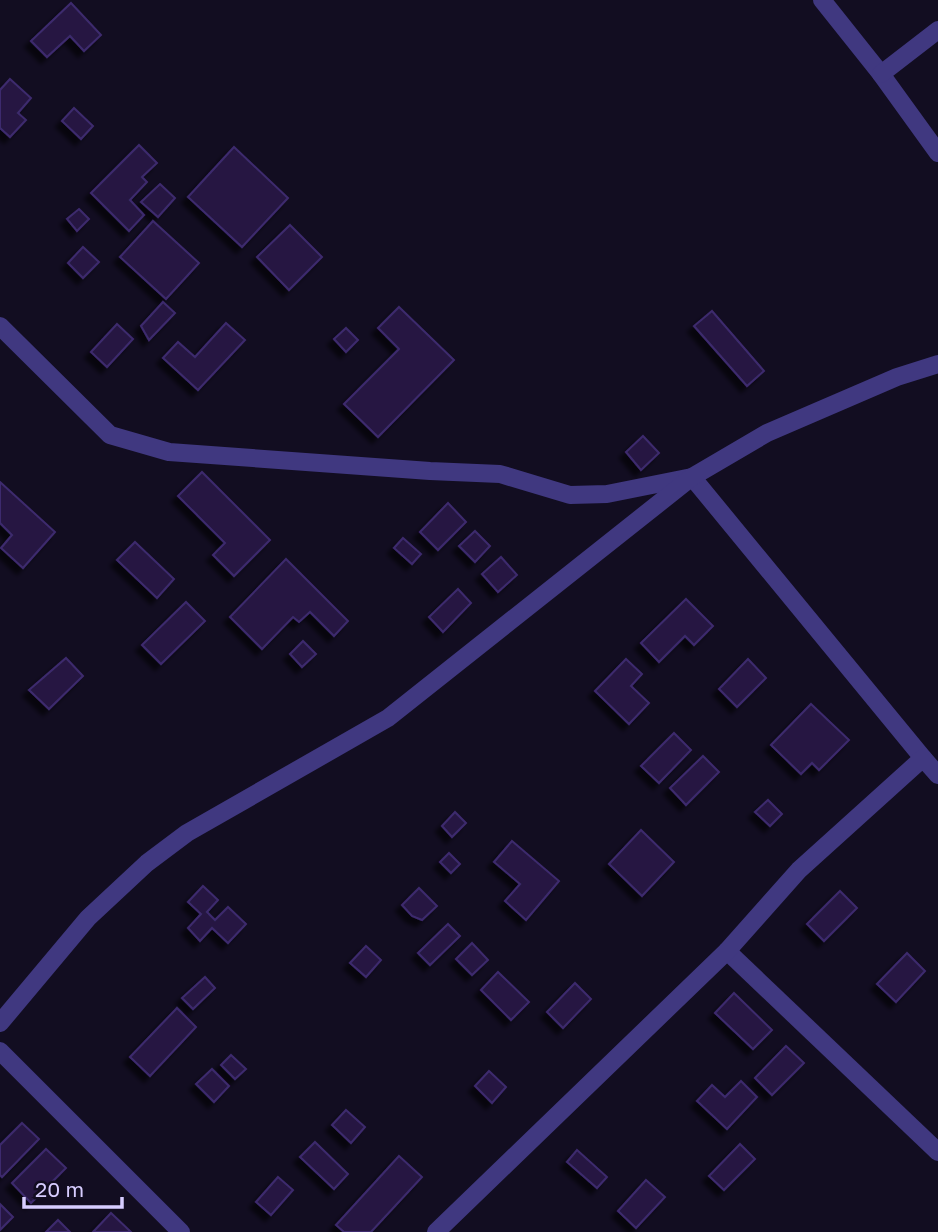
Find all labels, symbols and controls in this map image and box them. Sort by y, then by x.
scale bar [24,1166,122,1210]
text: 20 m [35,1176,84,1202]

